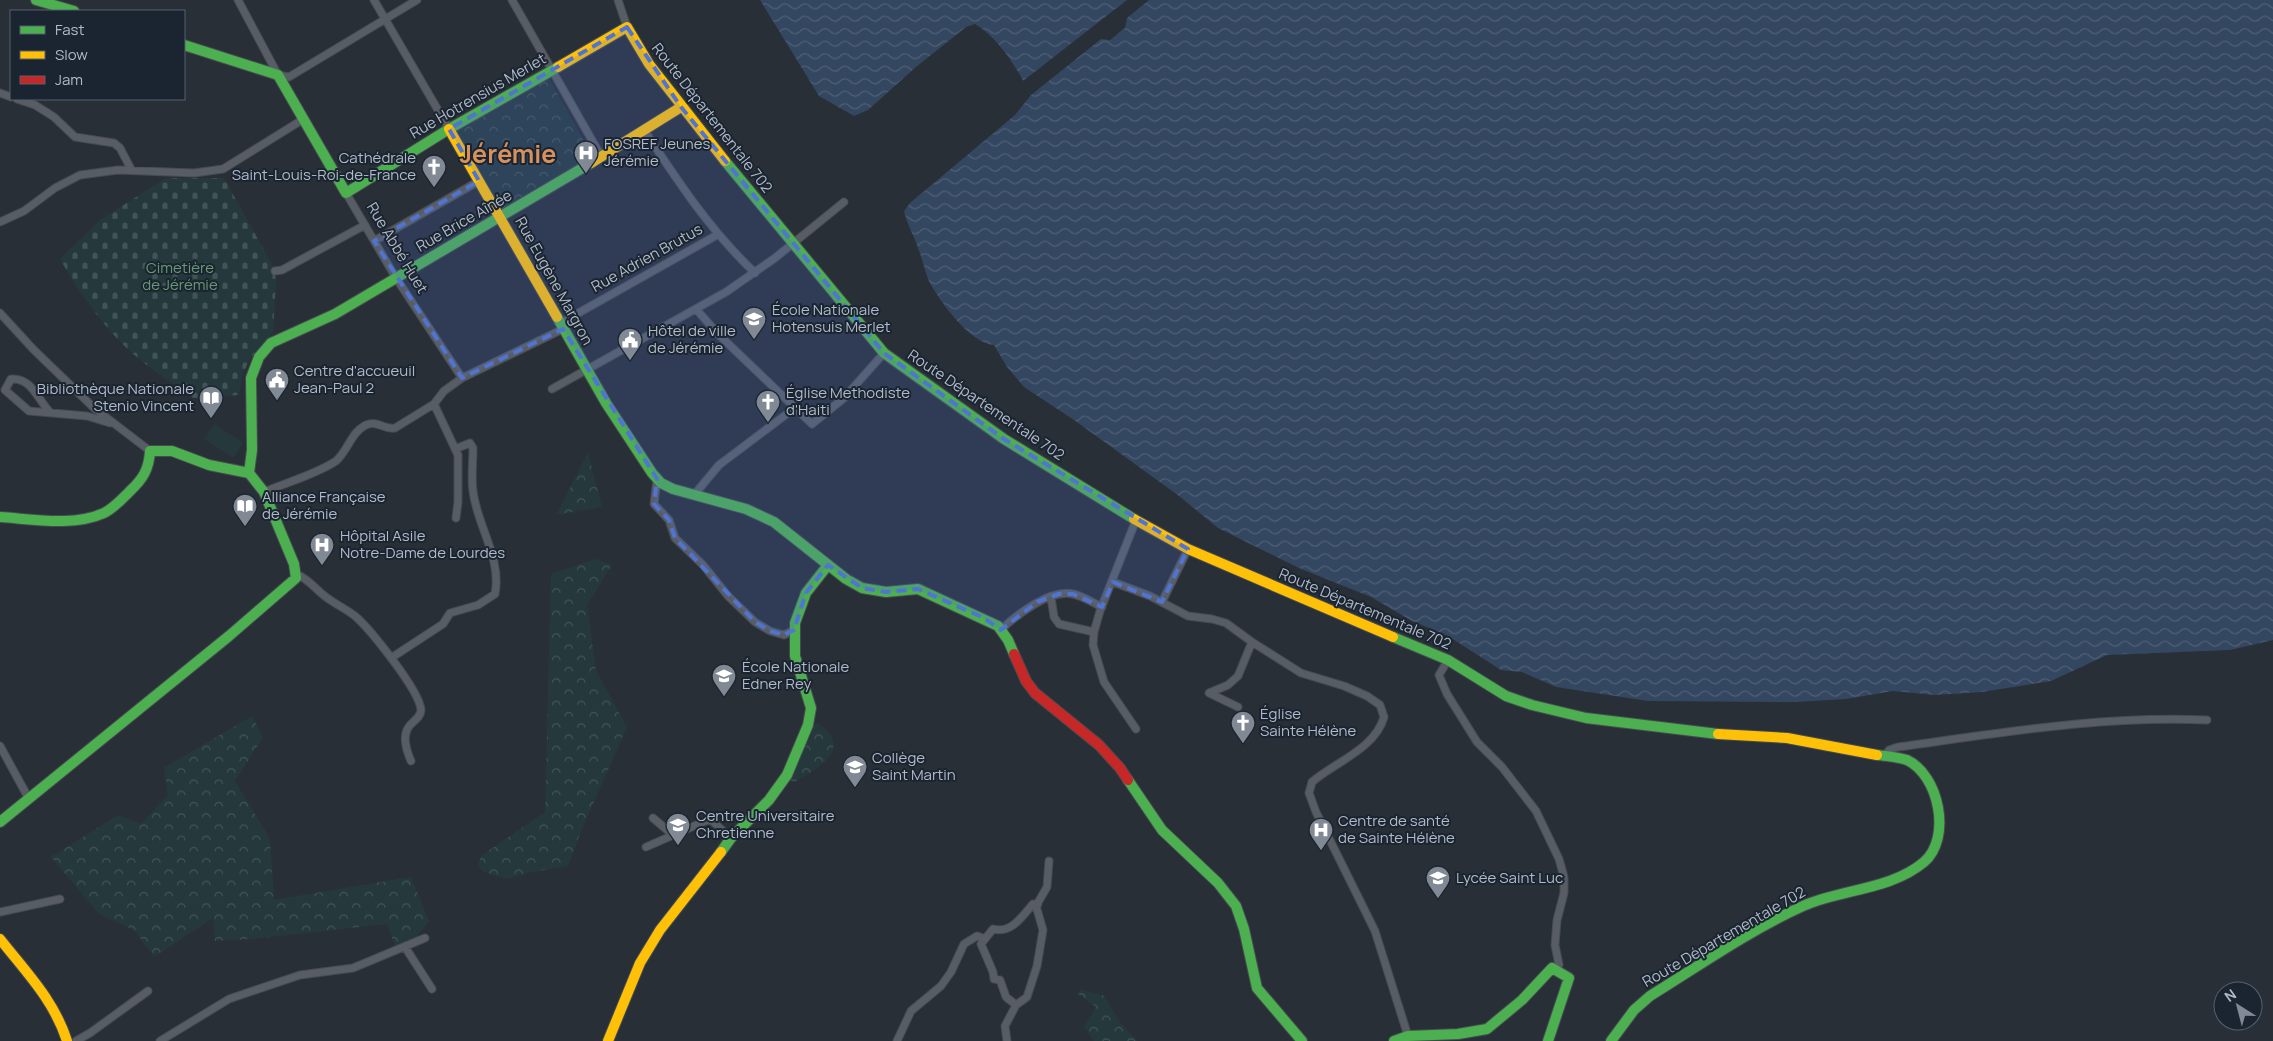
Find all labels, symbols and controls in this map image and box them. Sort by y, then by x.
legend [10,10,185,100]
text: Fast [55,19,84,40]
street label: Route Départementale 702 [647,38,778,197]
text: Slow [55,44,88,65]
street label: Rue Hotrensius Merlet [406,48,550,143]
text: Jam [55,69,83,90]
place label: FOSREF Jeunes Jérémie [604,133,710,171]
district label: Jérémie [460,136,556,171]
hospital icon: FOSREF Jeunes Jérémie [573,140,599,174]
place label: Cathédrale Saint-Louis-Roi-de-France [232,147,416,185]
church icon: Cathédrale Saint-Louis-Roi-de-France [421,154,447,188]
street label: Rue Brice Aînée [412,184,516,257]
street label: Rue Abbé Huet [362,198,433,297]
street label: Rue Eugène Margron [510,213,598,349]
street label: Rue Adrien Brutus [587,218,706,297]
park label: Cimetière de Jérémie [142,257,218,295]
place label: École Nationale Hotensuis Merlet [772,299,891,337]
school or university icon: École Nationale Hotensuis Merlet [741,306,767,340]
place label: Hôtel de ville de Jérémie [648,320,736,358]
public building icon: Hôtel de ville de Jérémie [617,327,643,361]
street label: Route Départementale 702 [904,344,1069,465]
place label: Centre d'accueuil Jean-Paul 2 [294,360,415,398]
public building icon: Centre d'accueuil Jean-Paul 2 [264,367,290,401]
place label: Bibliothèque Nationale Stenio Vincent [37,378,194,416]
place label: Église Methodiste d'Haiti [786,382,910,420]
library icon: Bibliothèque Nationale Stenio Vincent [198,385,224,419]
church icon: Église Methodiste d'Haiti [755,389,781,423]
place label: Alliance Française de Jérémie [262,486,386,524]
library icon: Alliance Française de Jérémie [232,493,258,527]
place label: Hôpital Asile Notre-Dame de Lourdes [340,525,505,563]
hospital icon: Hôpital Asile Notre-Dame de Lourdes [309,532,335,566]
street label: Route Départementale 702 [1276,563,1455,654]
place label: École Nationale Edner Rey [742,656,849,694]
school or university icon: École Nationale Edner Rey [711,663,737,697]
place label: Église Sainte Hélène [1260,703,1356,741]
church icon: Église Sainte Hélène [1230,710,1256,744]
place label: Collège Saint Martin [872,747,956,785]
school or university icon: Collège Saint Martin [842,754,868,788]
place label: Centre Universitaire Chretienne [696,805,835,843]
place label: Centre de santé de Sainte Hélène [1338,810,1455,848]
school or university icon: Centre Universitaire Chretienne [665,812,691,846]
hospital icon: Centre de santé de Sainte Hélène [1308,817,1334,851]
school or university icon: Lycée Saint Luc [1425,865,1451,899]
place label: Lycée Saint Luc [1456,867,1563,888]
street label: Route Départementale 702 [1638,881,1809,992]
north arrow [2213,981,2263,1031]
text: N [2220,984,2240,1006]

